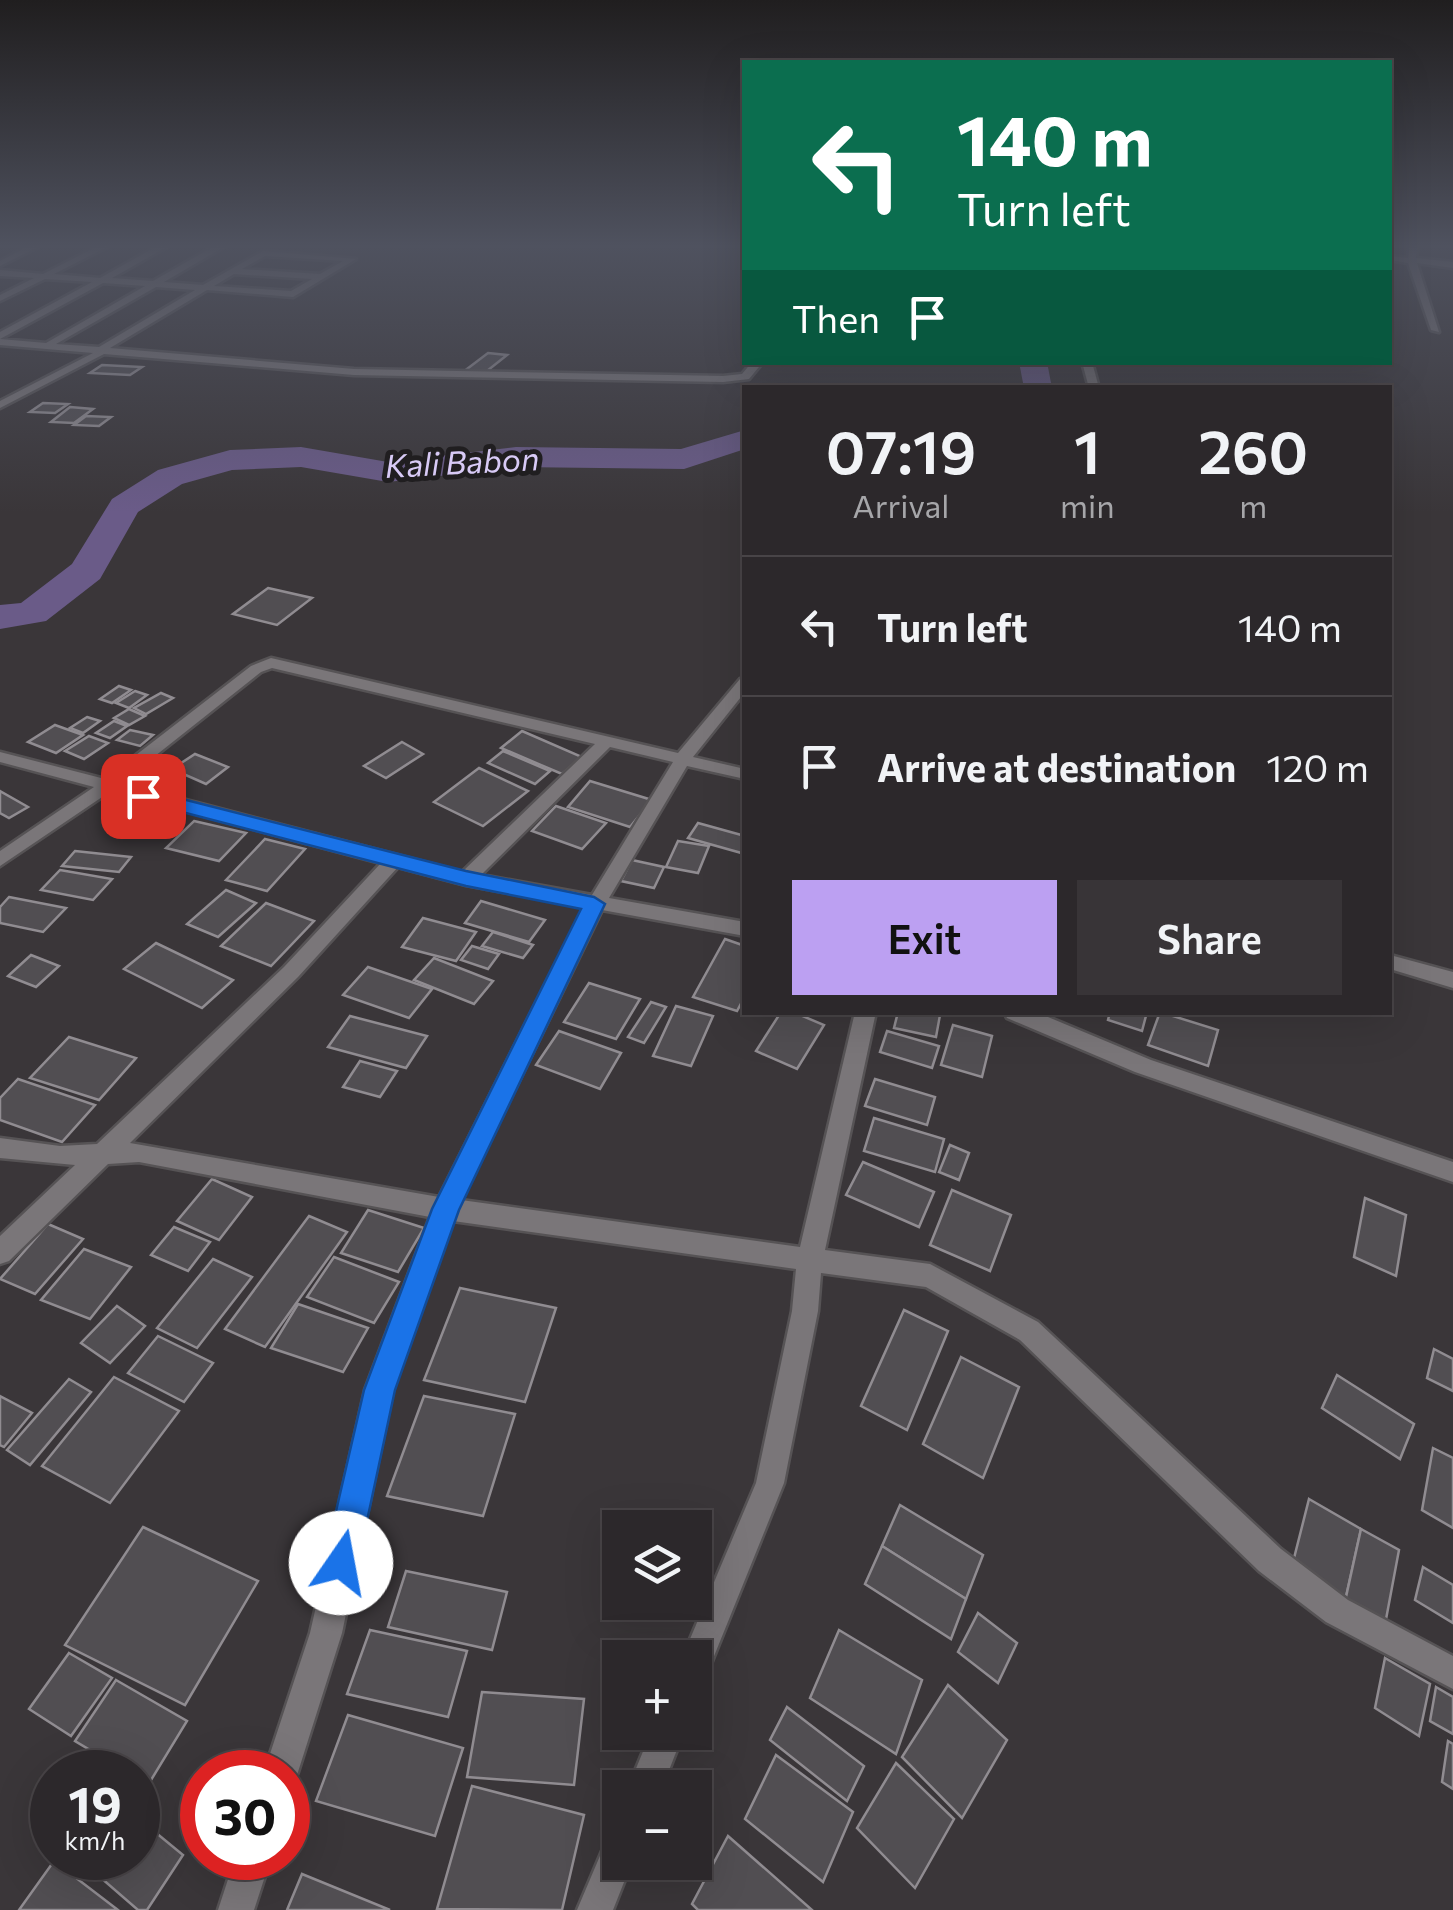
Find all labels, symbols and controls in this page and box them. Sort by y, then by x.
text: 140 m [957,95,1153,180]
icon: left [792,100,922,230]
text: Turn left [957,180,1131,235]
icon: arrive [900,290,955,345]
text: Then [792,294,880,341]
text: 07:19 [826,413,976,486]
text: 1 [1074,413,1101,486]
text: 260 [1198,413,1308,486]
water label: Kali Babon [384,437,540,485]
text: Arrival [853,485,949,525]
text: min [1060,485,1115,525]
text: m [1239,485,1267,525]
icon: left [792,599,847,654]
text: Turn left [877,603,1028,650]
text: 140 m [1238,603,1342,650]
icon: arrive [792,739,847,794]
text: Arrive at destination [877,743,1236,790]
text: 120 m [1266,743,1369,790]
pin [101,754,186,839]
icon: arrive [116,769,171,824]
button: Exit [792,880,1057,995]
button: Share [1077,880,1342,995]
map controls [602,1510,712,1880]
button: layers [602,1510,712,1620]
position arrow [289,1511,393,1615]
button: + [602,1640,712,1750]
speed limit sign: 30 [180,1750,310,1880]
button: − [602,1770,712,1880]
text: 19 [68,1772,122,1833]
text: km/h [65,1825,125,1855]

